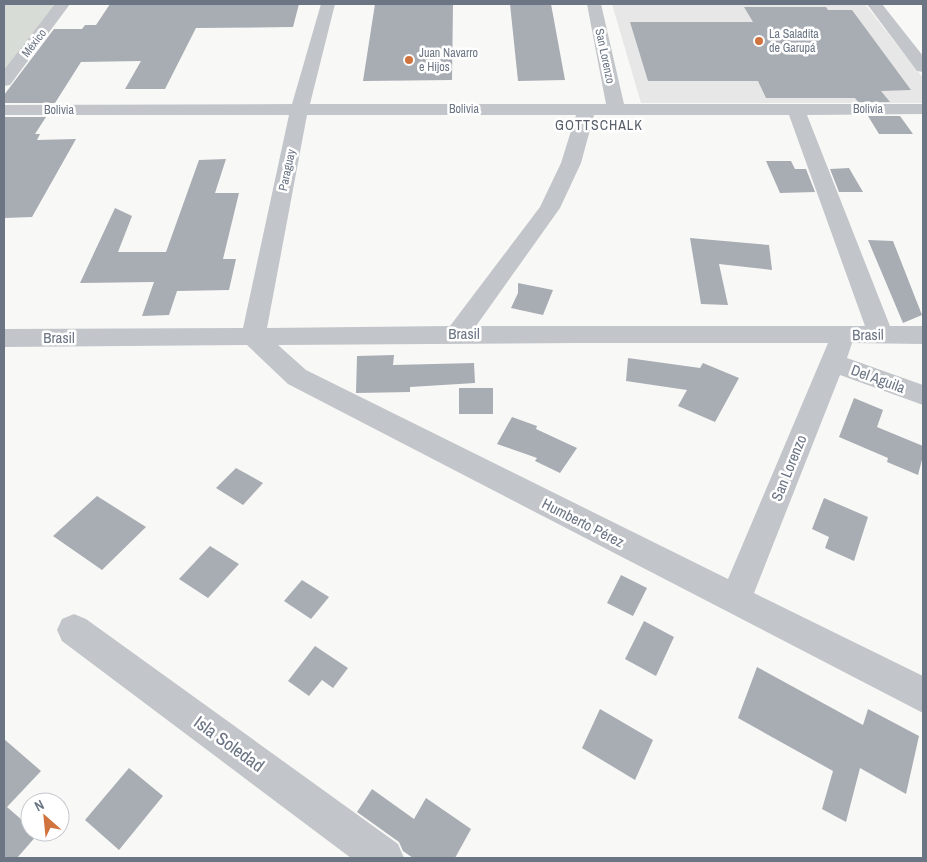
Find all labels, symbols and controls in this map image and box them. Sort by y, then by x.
street label: México [18,26,50,60]
place label: La Saladita de Garupá [769,26,819,56]
street label: San Lorenzo [591,27,619,85]
marker: La Saladita de Garupá [753,35,765,47]
place label: Juan Navarro e Hijos [419,45,478,75]
marker: Juan Navarro e Hijos [403,54,415,66]
street label: Bolivia [449,101,480,117]
street label: Bolivia [853,101,884,117]
street label: Bolivia [44,102,75,118]
district label: GOTTSCHALK [555,116,643,134]
street label: Paraguay [275,148,299,192]
street label: Brasil [448,323,480,344]
street label: Brasil [852,324,884,345]
street label: Brasil [43,327,75,348]
street label: Del Aguila [848,359,908,398]
street label: San Lorenzo [766,431,811,504]
street label: Humberto Pérez [539,493,628,552]
street label: Isla Soledad [189,710,270,778]
north arrow [20,792,70,842]
text: N [31,796,47,815]

